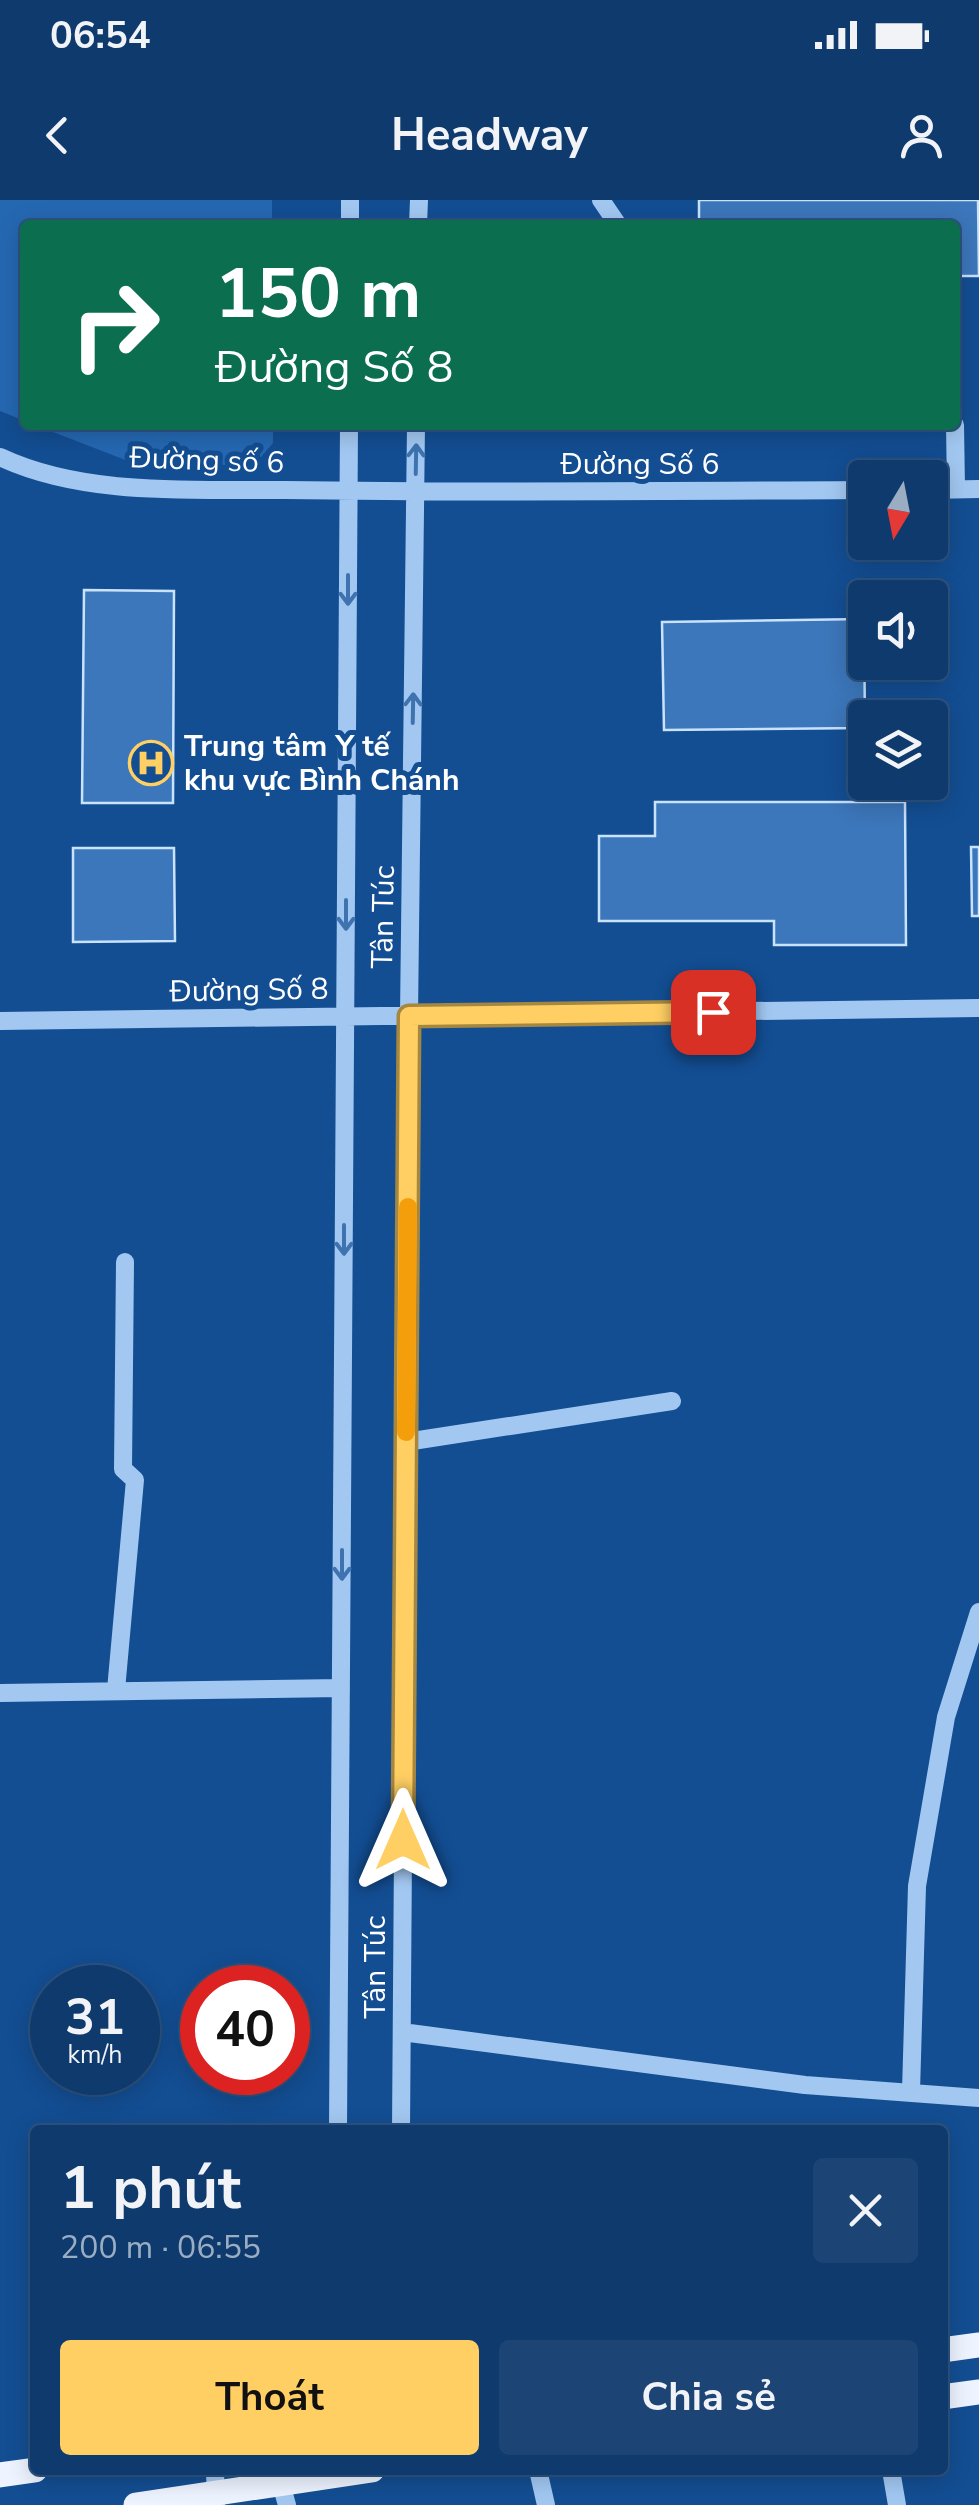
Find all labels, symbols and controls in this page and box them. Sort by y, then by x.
text: 06:54 [50,10,151,61]
text: Headway [391,105,588,166]
icon: back [30,108,85,163]
icon: person [894,108,949,163]
text: 150 m [215,246,421,342]
icon: right [50,260,180,390]
text: Đường Số 8 [215,337,453,398]
street label: Đường số 6 [128,437,285,484]
one-way arrow [406,444,426,476]
street label: Đường Số 6 [560,444,719,485]
north arrow [848,460,948,560]
map controls [848,460,948,800]
one-way arrow [338,572,358,605]
button: sound [848,580,948,680]
one-way arrow [404,693,422,726]
button: layers [848,700,948,800]
place label: Trung tâm Y tế khu vực Bình Chánh [184,726,459,801]
hospital icon: Trung tâm Y tế khu vực Bình Chánh [128,740,174,786]
street label: Tân Túc [362,865,405,969]
one-way arrow [336,898,356,930]
street label: Đường Số 8 [168,969,329,1012]
pin [671,970,756,1055]
icon: arrive [686,985,741,1040]
one-way arrow [334,1222,354,1255]
one-way arrow [332,1548,352,1580]
position arrow [351,1788,455,1892]
street label: Tân Túc [355,1915,396,2019]
speed limit sign: 40 [180,1965,310,2095]
text: 31 [65,1983,125,2052]
text: km/h [67,2038,123,2072]
text: 1 phút [60,2147,241,2229]
button: close [813,2158,918,2263]
text: 200 m · 06:55 [60,2226,261,2269]
button: Thoát [60,2340,479,2455]
button: Chia sẻ [499,2340,918,2455]

